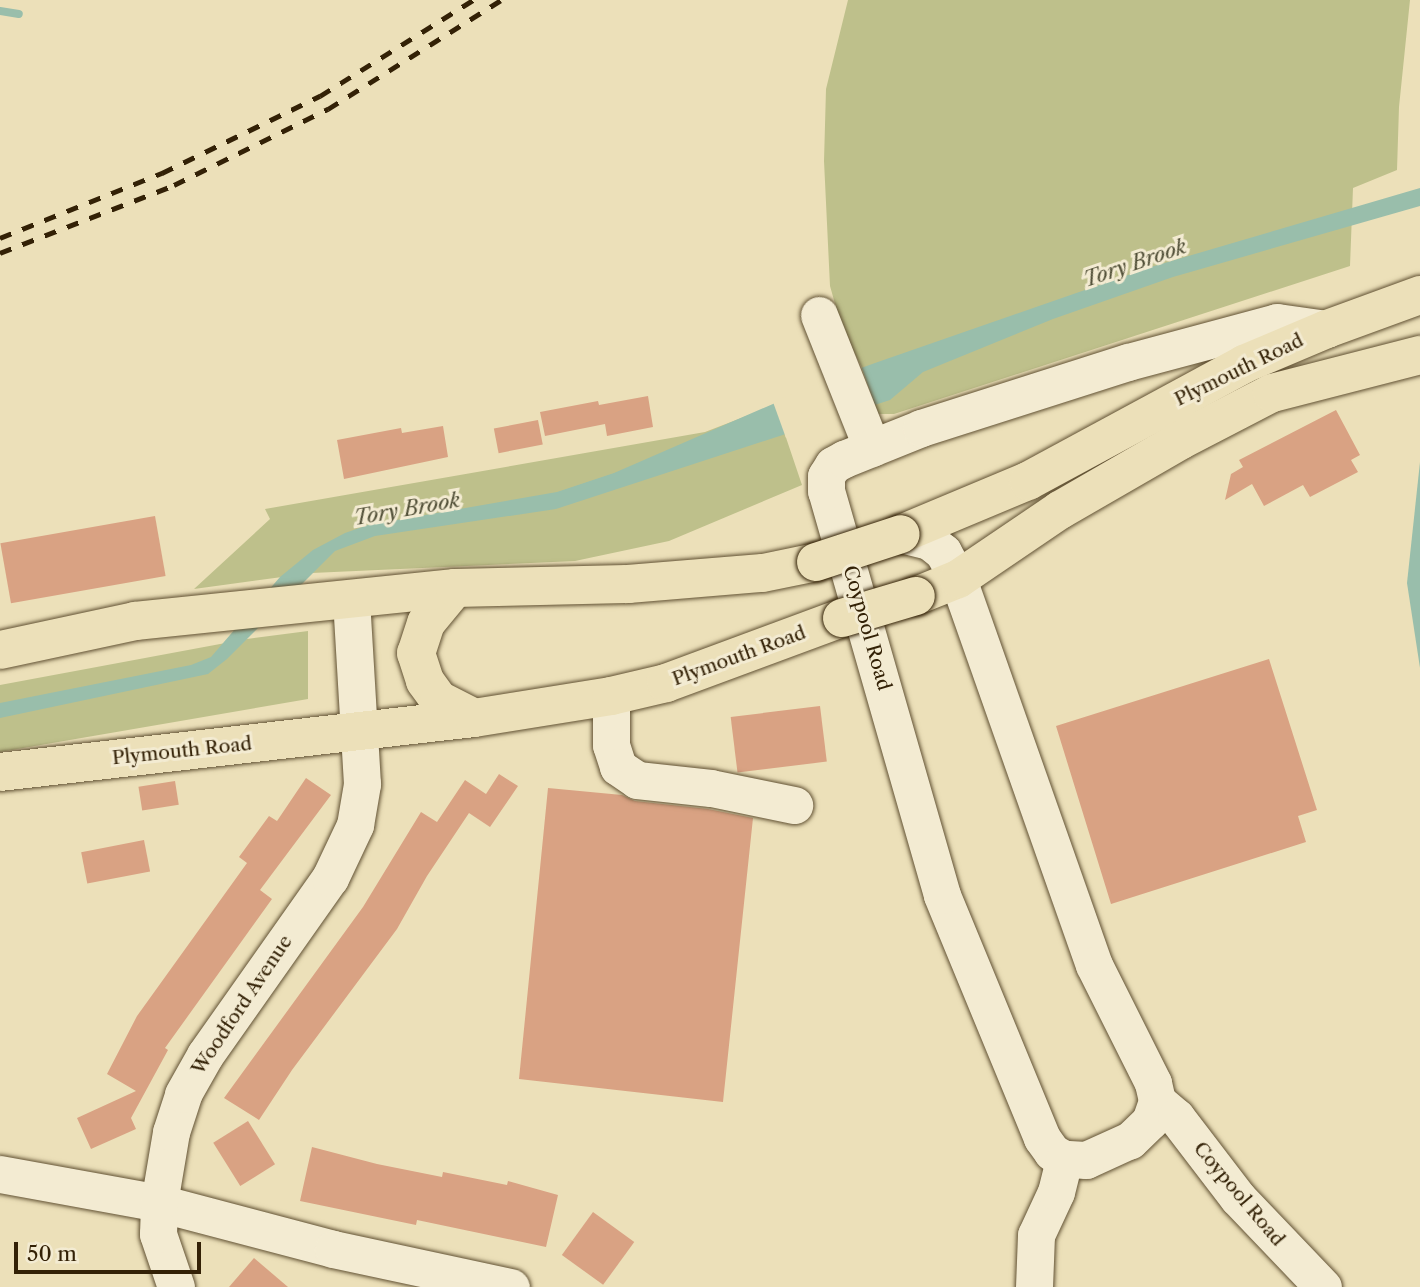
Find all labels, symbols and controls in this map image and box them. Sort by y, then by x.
water label: Tory Brook [1080,234,1190,292]
street label: Plymouth Road [1171,329,1307,411]
water label: Tory Brook [352,487,462,531]
street label: Coypool Road [838,563,896,693]
street label: Plymouth Road [669,621,809,691]
street label: Plymouth Road [111,732,253,770]
street label: Woodford Avenue [187,931,297,1079]
street label: Coypool Road [1189,1137,1289,1251]
scale bar [18,1228,205,1272]
text: 50 m [27,1241,77,1266]

